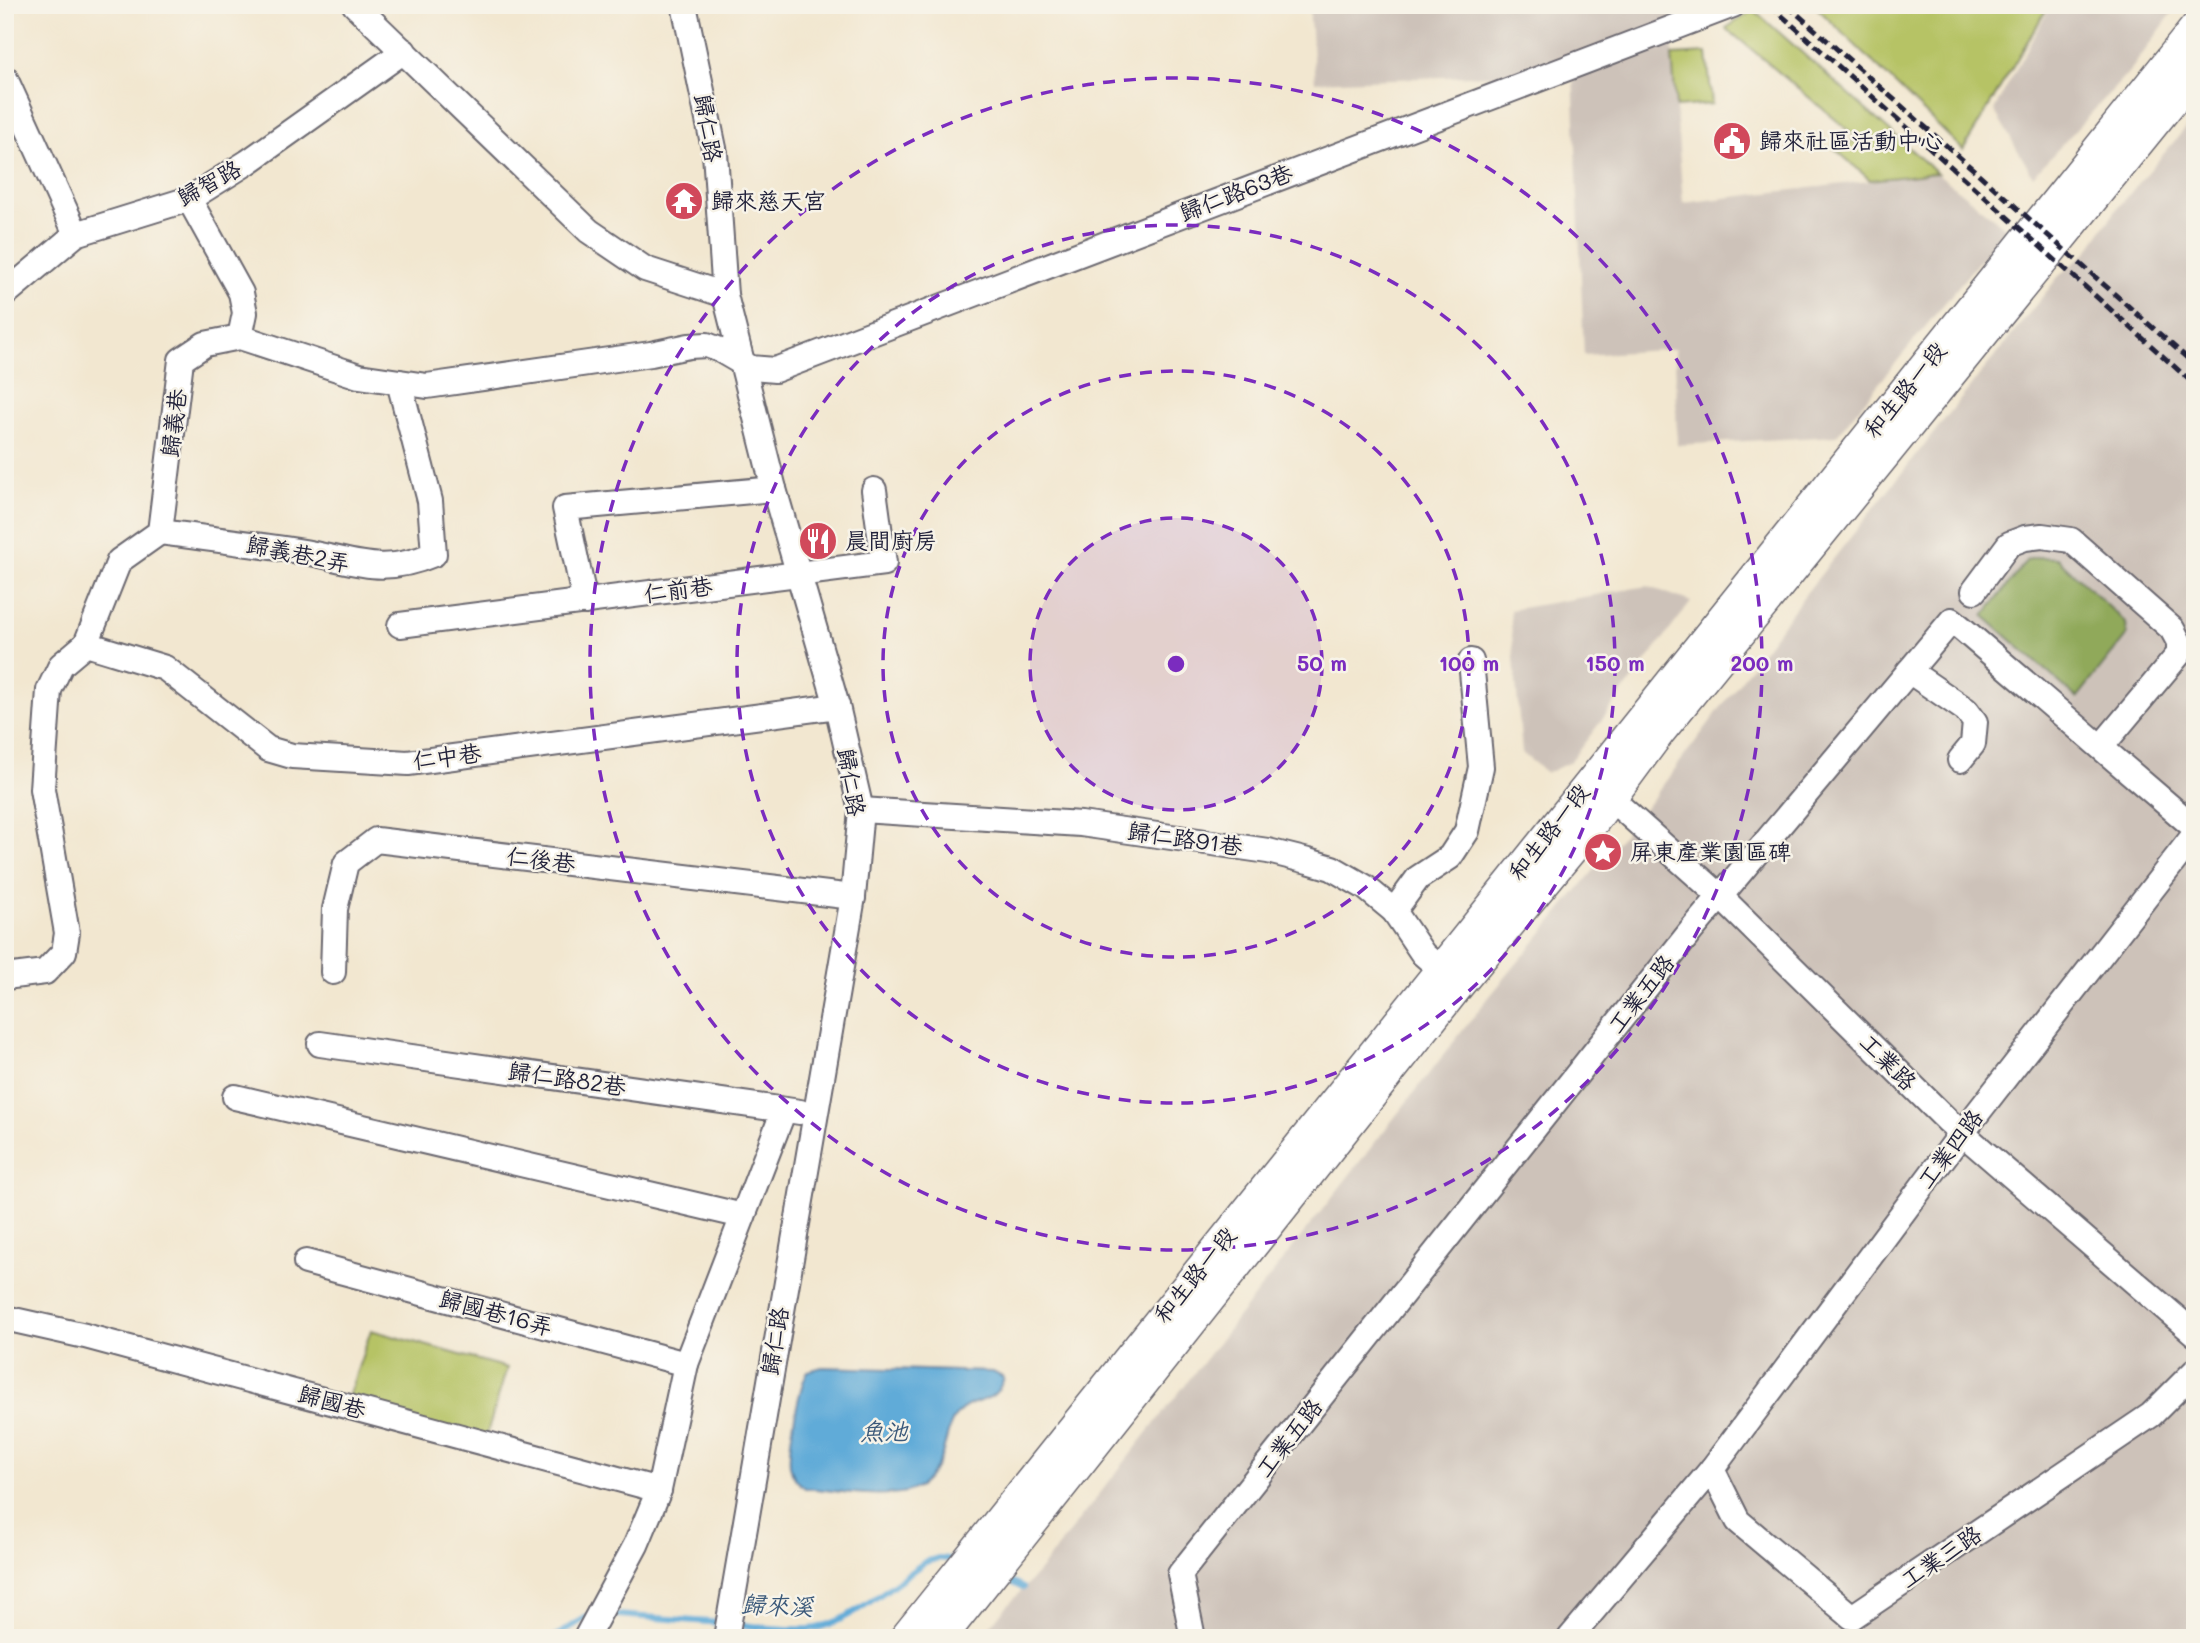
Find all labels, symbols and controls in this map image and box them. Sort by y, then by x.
street label: 歸仁路 [688,91,730,164]
public building icon: 歸來社區活動中心 [1711,120,1753,162]
place label: 歸來社區活動中心 [1759,125,1943,155]
street label: 歸智路 [171,152,246,212]
street label: 歸仁路63巷 [1175,156,1298,227]
temple icon: 歸來慈天宮 [663,180,705,222]
place label: 歸來慈天宮 [711,185,826,215]
street label: 和生路一段 [1856,335,1952,443]
street label: 歸義巷 [154,386,192,459]
restaurant icon: 晨間廚房 [797,520,839,562]
place label: 晨間廚房 [845,525,937,555]
street label: 歸義巷2弄 [244,528,352,578]
street label: 仁前巷 [642,570,715,608]
text: 50 m [1297,649,1347,676]
text: 100 m [1439,649,1499,676]
text: 150 m [1585,649,1645,676]
text: 200 m [1731,649,1793,676]
centre of rings [1164,652,1188,676]
street label: 仁中巷 [411,737,484,775]
street label: 歸仁路 [831,745,873,818]
street label: 和生路一段 [1501,777,1595,886]
street label: 歸仁路91巷 [1126,815,1246,861]
place icon: 屏東產業園區碑 [1582,831,1624,873]
place label: 屏東產業園區碑 [1630,836,1791,866]
street label: 仁後巷 [505,840,578,878]
street label: 工業五路 [1600,948,1680,1039]
street label: 工業路 [1854,1026,1924,1096]
street label: 歸仁路82巷 [506,1055,629,1101]
street label: 工業四路 [1910,1103,1989,1194]
street label: 和生路一段 [1146,1220,1242,1328]
street label: 歸國巷16弄 [436,1283,556,1342]
street label: 歸仁路 [754,1304,794,1377]
street label: 歸國巷 [295,1378,370,1425]
street label: 工業五路 [1248,1392,1328,1483]
water label: 魚池 [860,1415,909,1446]
street label: 工業三路 [1894,1518,1987,1594]
water label: 歸來溪 [741,1588,816,1621]

